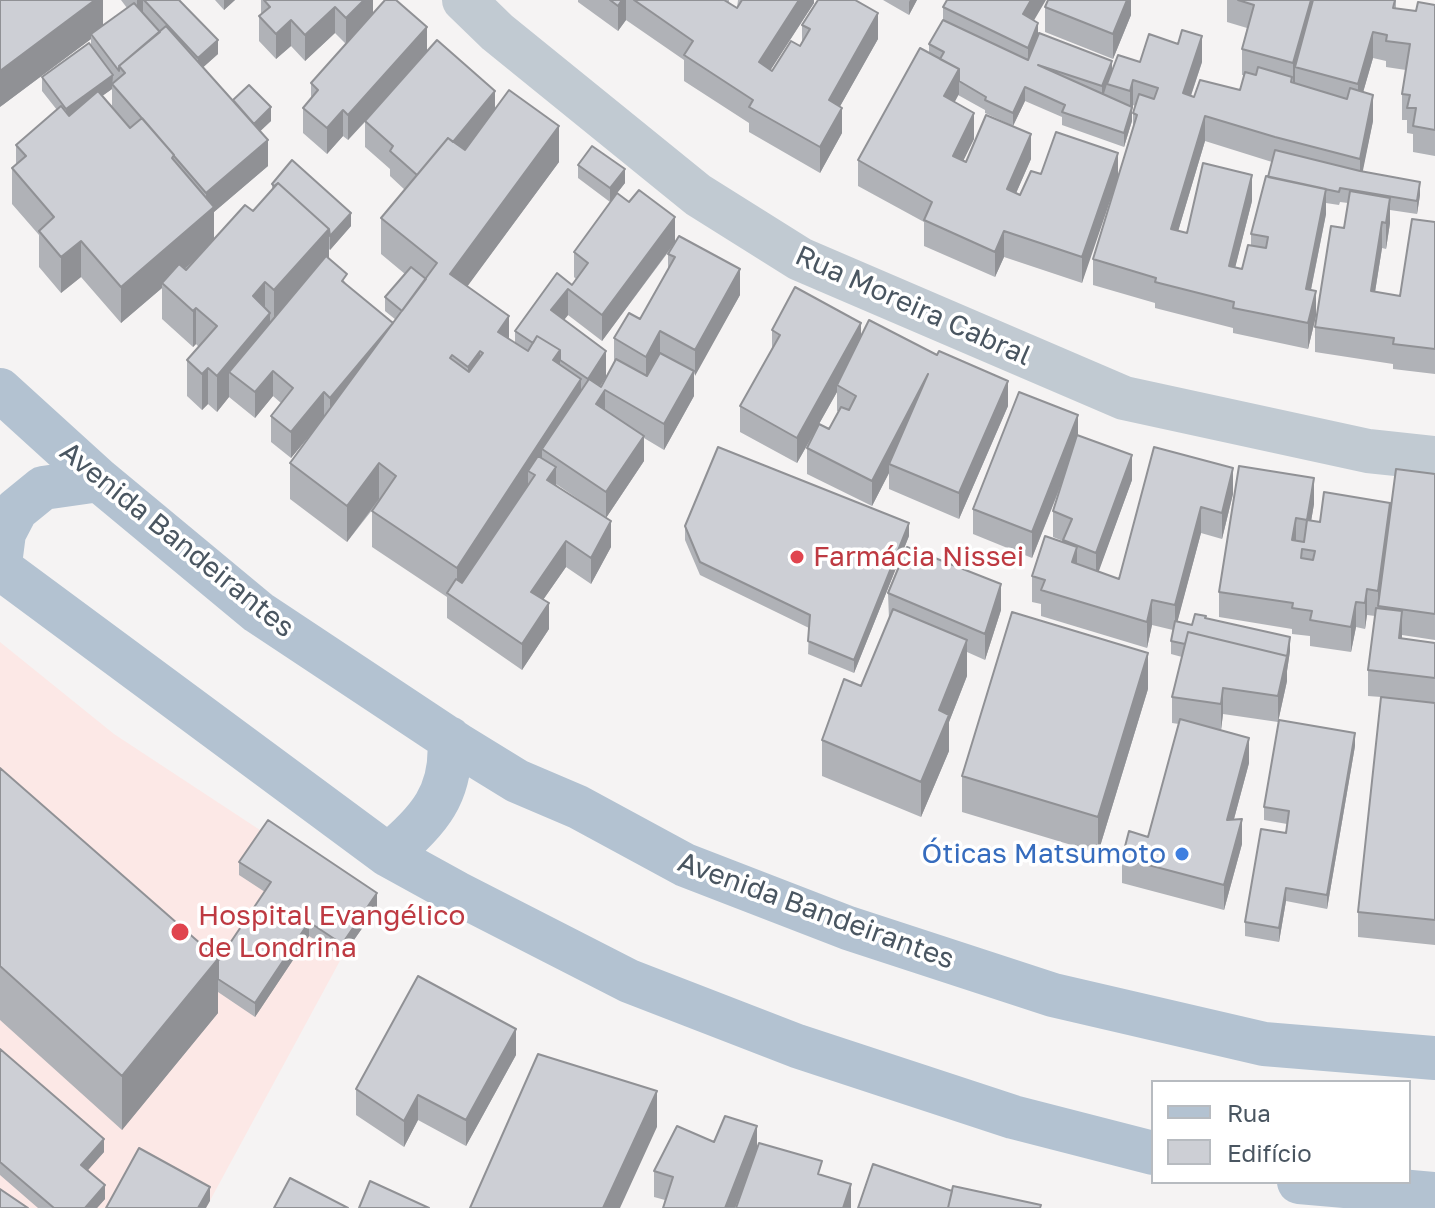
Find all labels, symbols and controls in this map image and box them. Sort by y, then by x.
street label: Rua Moreira Cabral [790,239,1036,373]
street label: Avenida Bandeirantes [53,435,301,645]
place label: Farmácia Nissei [813,540,1024,574]
marker: Farmácia Nissei [788,548,806,566]
place label: Óticas Matsumoto [921,837,1166,871]
street label: Avenida Bandeirantes [673,845,959,977]
marker: Óticas Matsumoto [1173,845,1191,863]
place label: Hospital Evangélico de Londrina [198,899,465,965]
marker: Hospital Evangélico de Londrina [169,921,191,943]
legend [1151,1080,1411,1184]
text: Rua [1227,1098,1271,1127]
text: Edifício [1227,1138,1312,1167]

